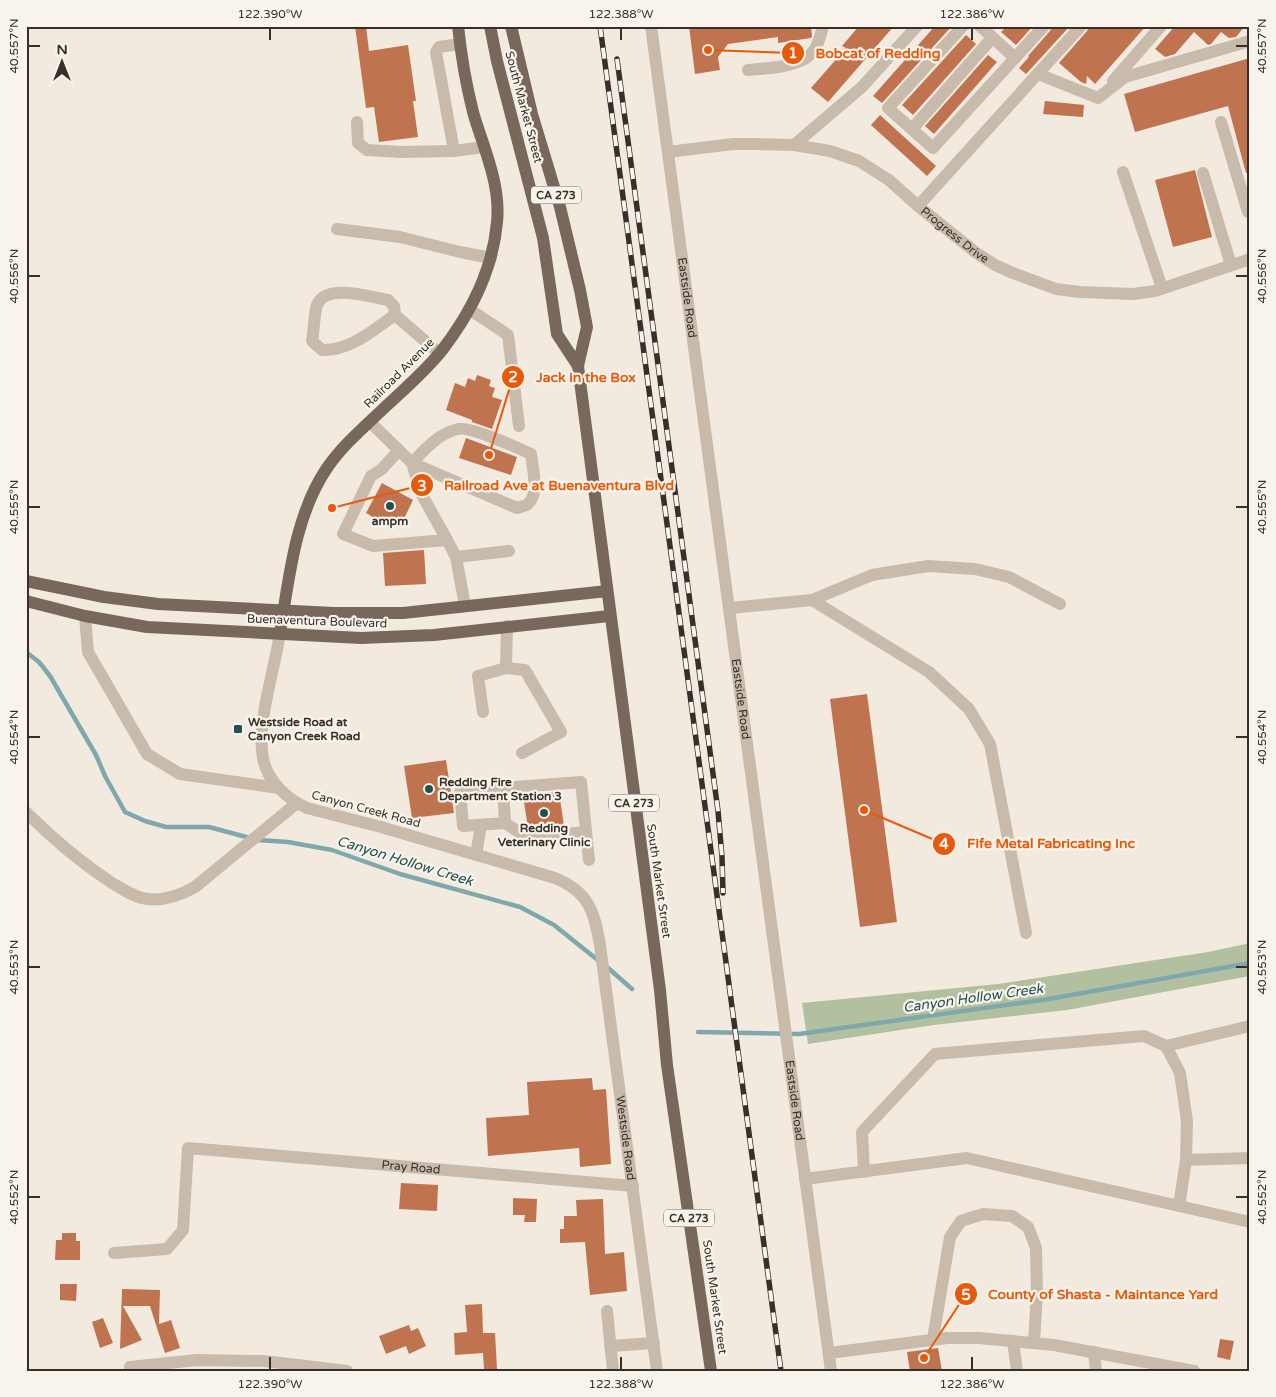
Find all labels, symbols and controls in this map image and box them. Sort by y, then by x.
text: 122.390°W [237,7,303,21]
text: 122.388°W [588,7,654,21]
text: 122.386°W [940,7,1004,21]
text: 40.557°N [7,18,21,74]
text: 40.557°N [1255,18,1269,74]
north arrow [38,38,88,88]
callout: Bobcat of Redding [780,38,950,67]
text: N [56,41,68,58]
text: 1 [788,44,798,62]
text: Bobcat of Redding [816,45,941,62]
street label: South Market Street [502,50,546,165]
road number: CA 273 [531,186,581,204]
street label: Progress Drive [918,204,992,266]
text: 40.556°N [7,249,21,303]
text: 40.556°N [1255,249,1269,303]
street label: Eastside Road [675,256,700,339]
street label: Railroad Avenue [361,335,437,411]
callout: Jack in the Box [501,363,646,392]
text: 2 [508,368,518,386]
text: Jack in the Box [535,369,636,386]
callout: Railroad Ave at Buenaventura Blvd [409,471,684,500]
text: 3 [417,477,427,495]
text: Railroad Ave at Buenaventura Blvd [444,477,674,494]
text: 40.555°N [7,480,21,534]
text: 40.555°N [1255,480,1269,534]
marker: ampm [384,500,396,512]
place label: ampm [372,514,408,529]
street label: Buenaventura Boulevard [247,612,387,630]
street label: Eastside Road [729,658,753,740]
text: 40.554°N [7,710,21,764]
text: 40.554°N [1255,710,1269,764]
place label: Westside Road at Canyon Creek Road [248,715,360,744]
marker: Westside Road at Canyon Creek Road [232,723,244,735]
place label: Redding Fire Department Station 3 [439,775,562,804]
marker: Redding Fire Department Station 3 [423,783,435,795]
street label: Canyon Creek Road [310,788,422,830]
road number: CA 273 [609,794,659,811]
marker: Redding Veterinary Clinic [538,807,550,819]
place label: Redding Veterinary Clinic [498,821,591,850]
street label: South Market Street [644,823,674,939]
callout: Fife Metal Fabricating Inc [932,829,1145,858]
water label: Canyon Hollow Creek [335,832,476,890]
text: 4 [939,835,949,853]
text: Fife Metal Fabricating Inc [967,835,1135,852]
text: 40.553°N [7,940,21,994]
text: 40.553°N [1255,940,1269,994]
water label: Canyon Hollow Creek [902,980,1046,1016]
street label: Eastside Road [782,1059,807,1142]
street label: Westside Road [613,1095,638,1181]
street label: Pray Road [381,1158,441,1177]
text: 40.552°N [7,1170,21,1224]
text: 40.552°N [1255,1170,1269,1224]
road number: CA 273 [664,1210,714,1226]
street label: South Market Street [700,1239,730,1355]
callout: County of Shasta - Maintance Yard [953,1280,1229,1309]
text: 5 [961,1286,971,1304]
text: County of Shasta - Maintance Yard [988,1286,1218,1303]
text: 122.390°W [237,1377,303,1391]
text: 122.388°W [588,1377,654,1391]
text: 122.386°W [940,1377,1004,1391]

